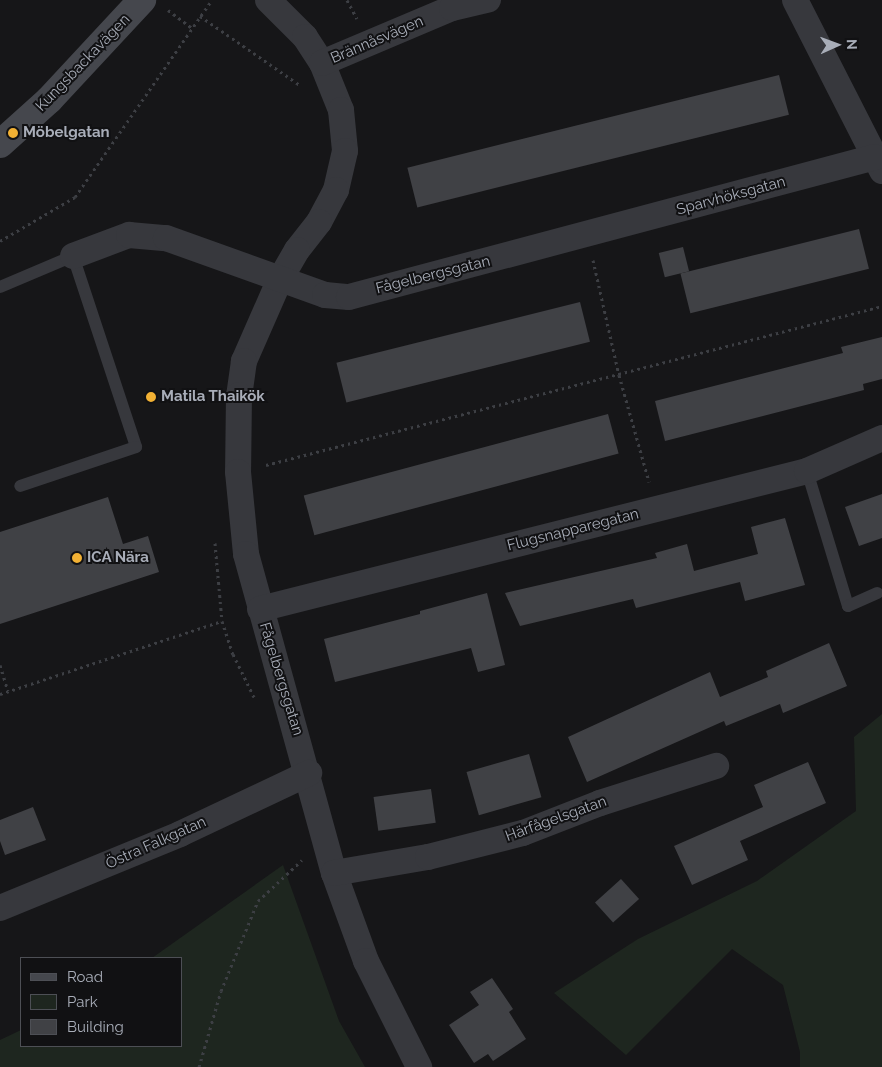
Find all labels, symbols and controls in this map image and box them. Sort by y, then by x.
street label: Kungsbackavägen [32,11,134,115]
street label: Brännåsvägen [328,12,426,68]
north arrow [812,20,862,70]
text: N [844,39,860,50]
place label: Möbelgatan [23,124,110,142]
marker: Möbelgatan [7,127,19,139]
street label: Sparvhöksgatan [675,173,787,219]
street label: Fågelbergsgatan [374,252,492,298]
place label: Matila Thaikök [161,388,265,406]
marker: Matila Thaikök [145,391,157,403]
street label: Flugsnapparegatan [505,505,641,555]
place label: ICA Nära [87,549,149,567]
marker: ICA Nära [71,552,83,564]
street label: Fågelbergsgatan [255,620,307,738]
street label: Härfågelsgatan [503,792,609,846]
street label: Östra Falkgatan [103,813,209,873]
legend [20,957,182,1047]
text: Road [67,968,103,986]
text: Park [67,993,98,1011]
text: Building [67,1018,124,1036]

